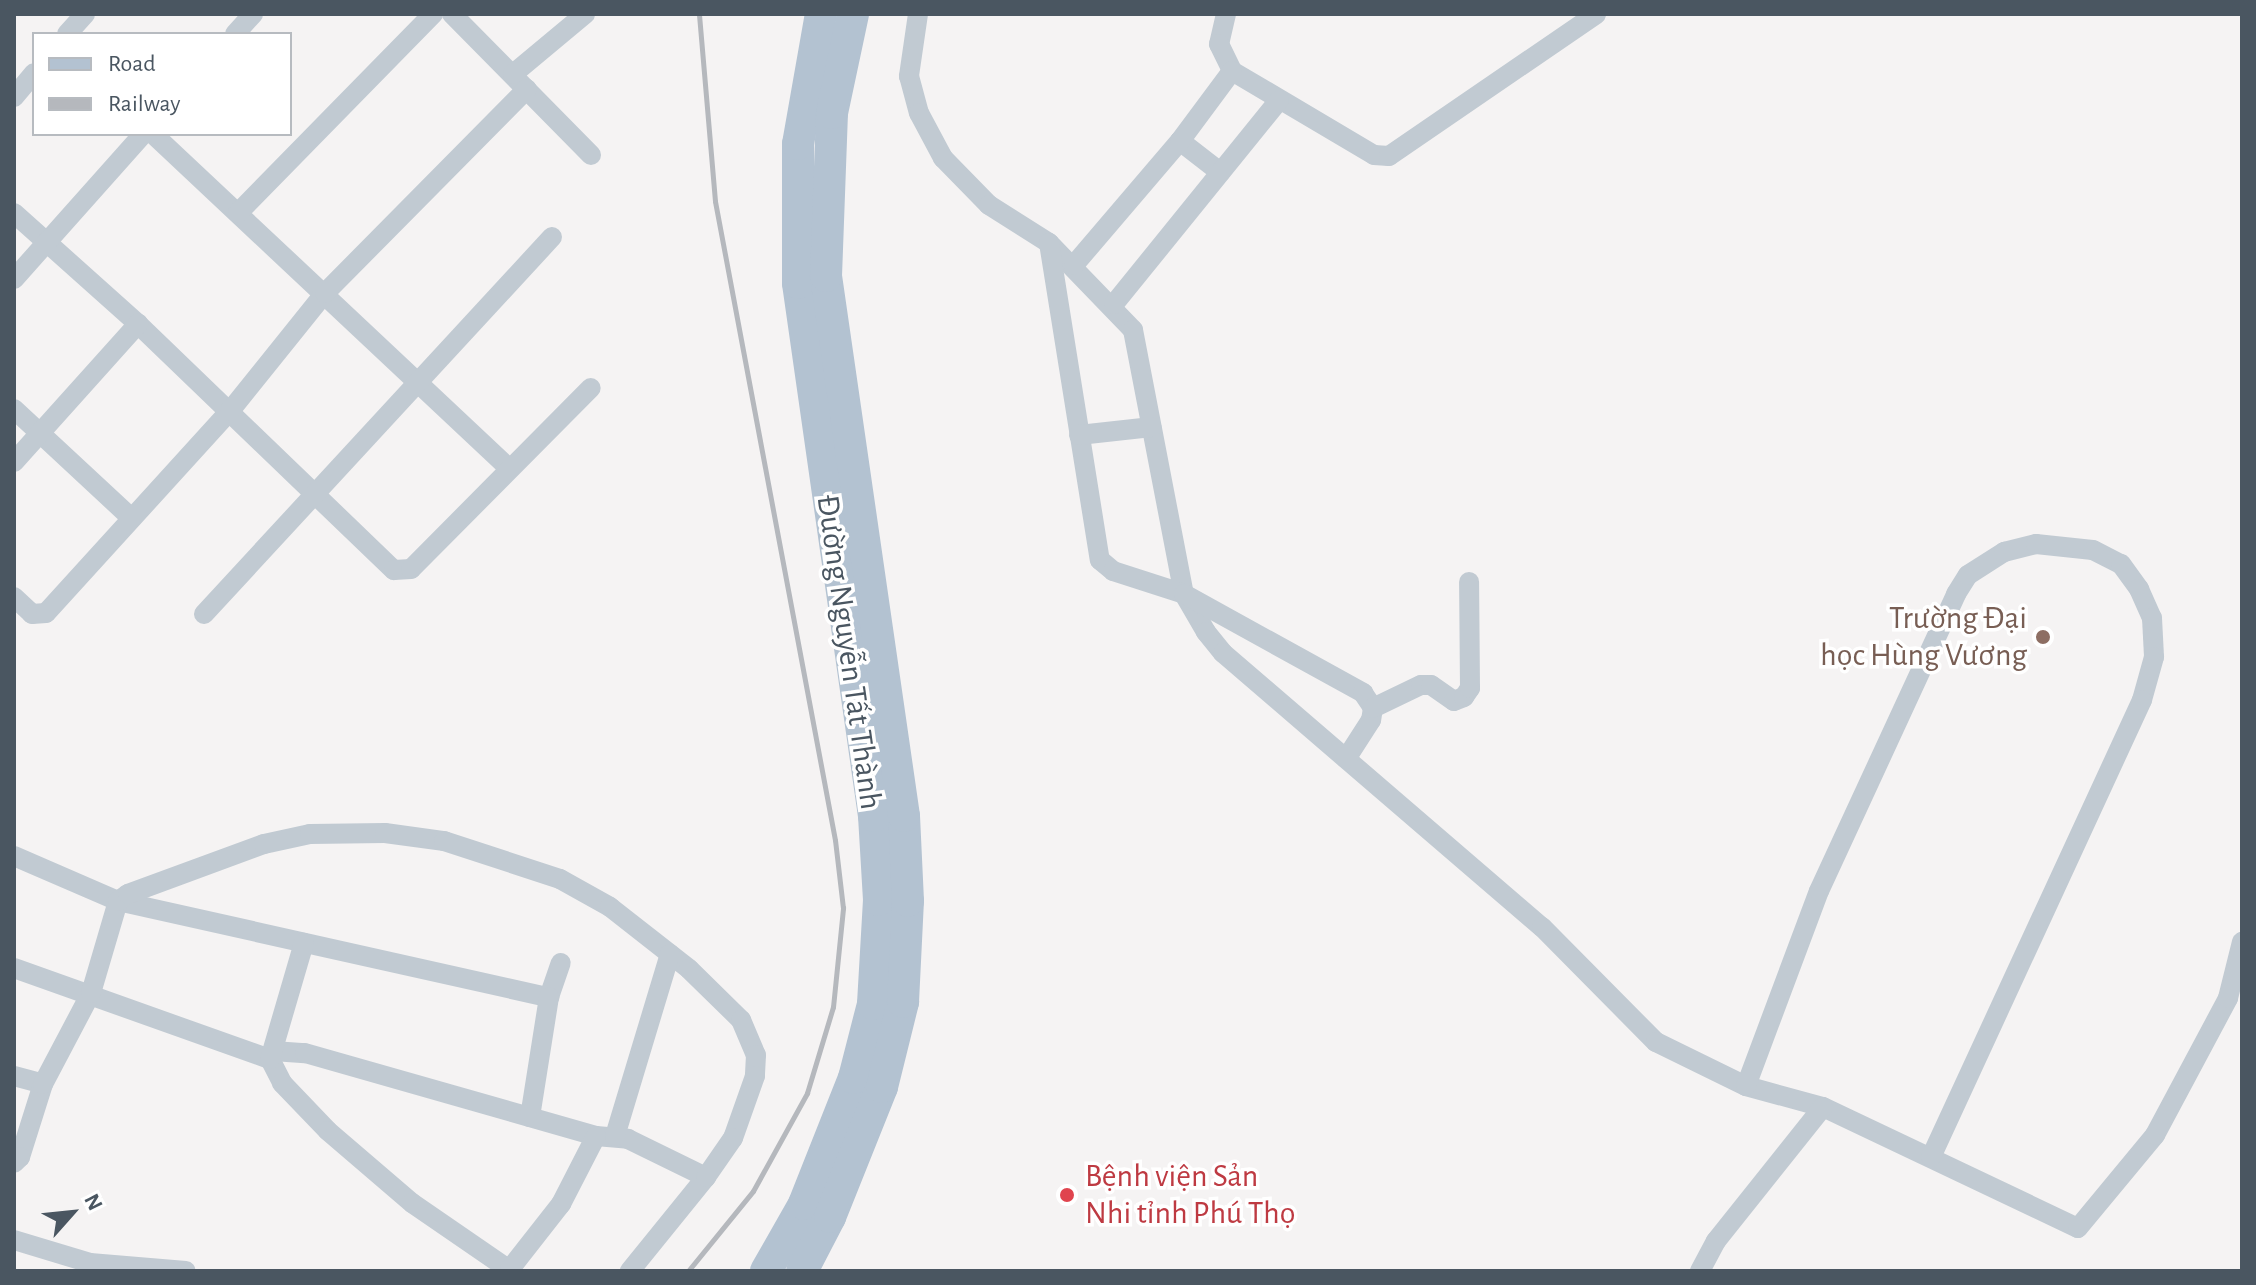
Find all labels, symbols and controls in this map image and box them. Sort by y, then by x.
legend [32,32,292,136]
text: Road [108,52,156,76]
text: Railway [108,92,180,116]
street label: Đường Nguyễn Tất Thành [808,492,890,812]
place label: Trường Đại học Hùng Vương [1820,600,2027,675]
marker: Trường Đại học Hùng Vương [2034,628,2052,646]
place label: Bệnh viện Sản Nhi tỉnh Phú Thọ [1085,1158,1295,1233]
north arrow [32,1173,112,1253]
marker: Bệnh viện Sản Nhi tỉnh Phú Thọ [1056,1184,1078,1206]
text: N [80,1190,107,1214]

